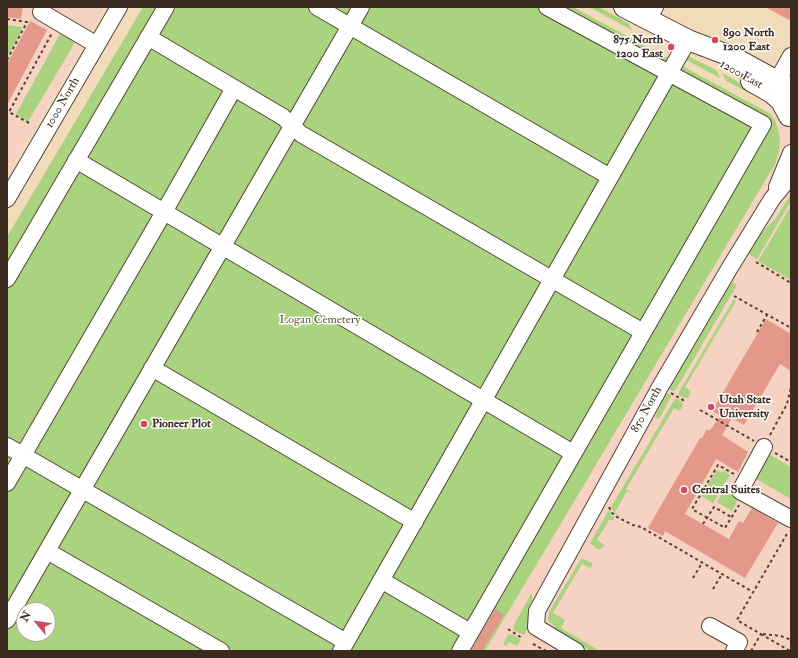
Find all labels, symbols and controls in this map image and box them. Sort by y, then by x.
place label: 890 North 1200 East [723,26,774,54]
place label: 875 North 1200 East [613,33,663,61]
marker: 890 North 1200 East [710,35,720,45]
marker: 875 North 1200 East [666,42,676,52]
street label: 1200 East [717,57,765,93]
street label: 1000 North [43,75,83,131]
park label: Logan Cemetery [280,313,360,327]
street label: 850 North [628,384,666,436]
place label: Utah State University [719,393,771,421]
marker: Utah State University [706,402,716,412]
place label: Pioneer Plot [152,417,211,431]
marker: Pioneer Plot [139,419,149,429]
place label: Central Suites [692,483,760,497]
marker: Central Suites [679,485,689,495]
north arrow [16,602,56,642]
text: N [18,609,34,624]

